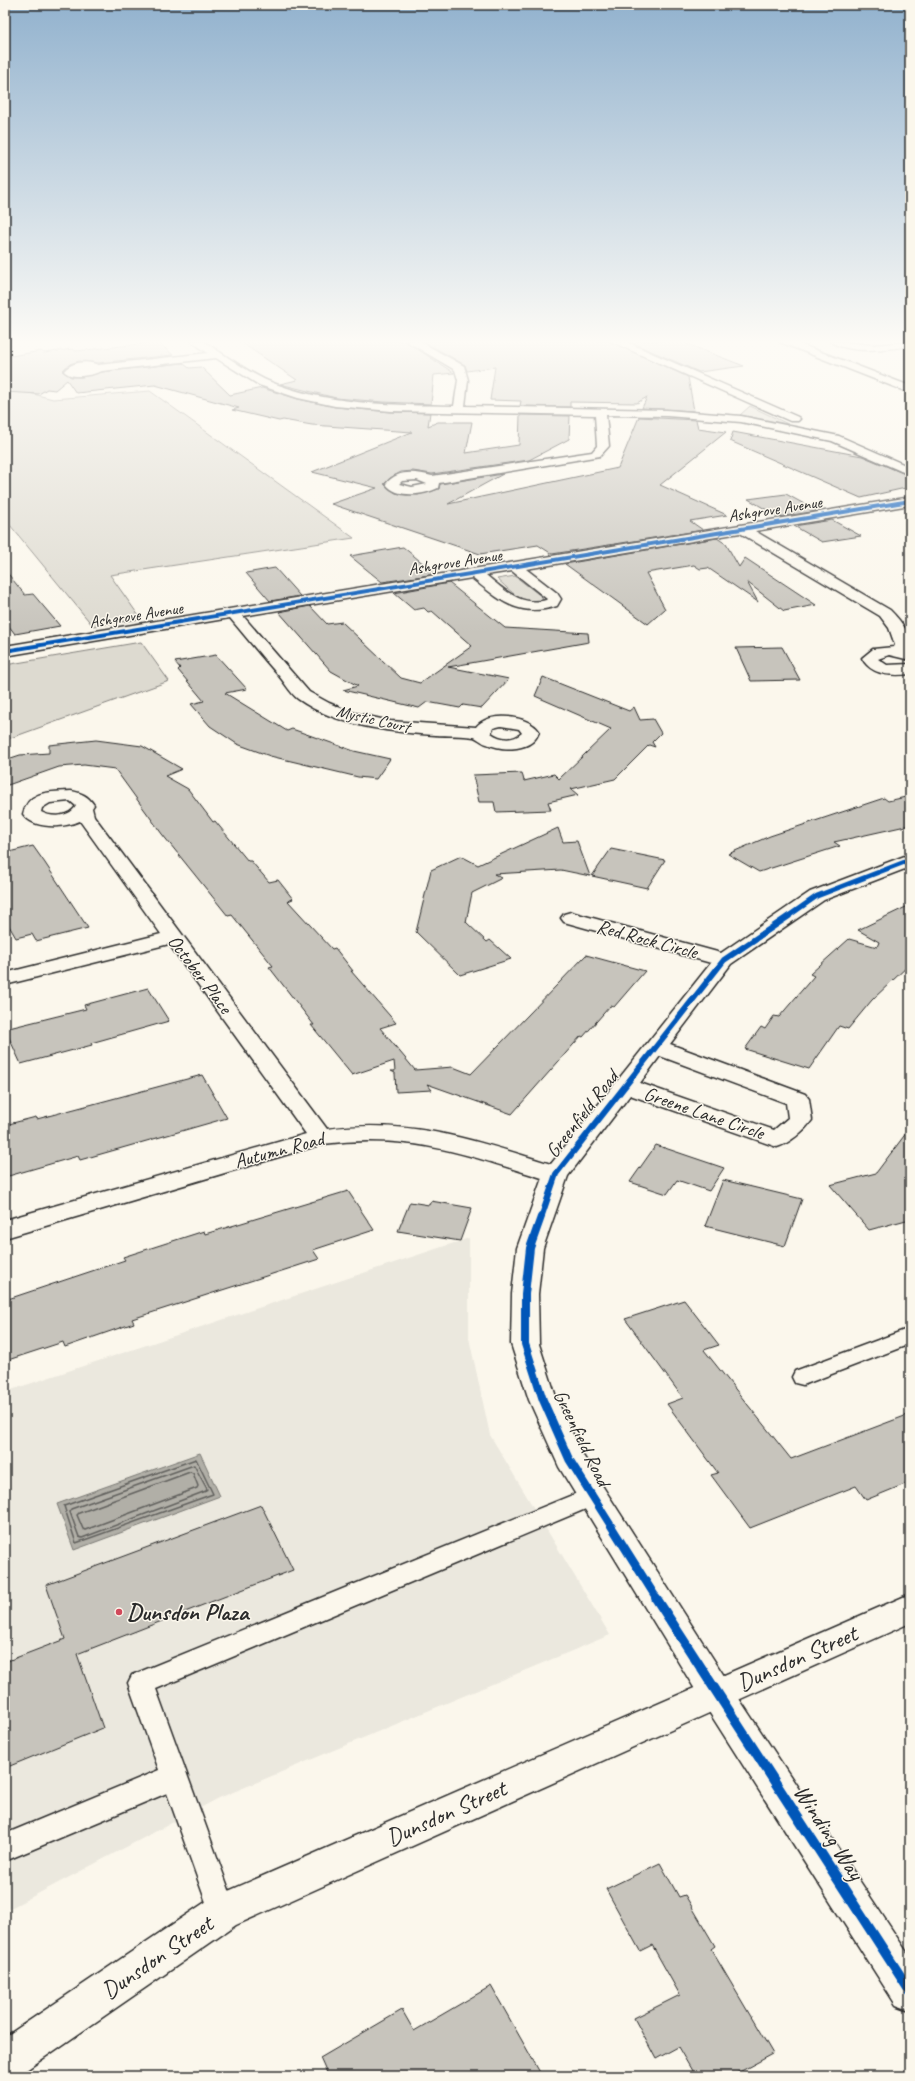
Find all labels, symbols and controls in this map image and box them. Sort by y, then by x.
street label: Ashgrove Avenue [727,491,825,527]
street label: Ashgrove Avenue [407,544,505,580]
street label: Ashgrove Avenue [88,597,186,633]
street label: Mystic Court [334,700,414,738]
street label: Red Rock Circle [594,914,702,965]
street label: October Place [162,929,239,1020]
street label: Greenfield Road [540,1063,626,1163]
street label: Greene Lane Circle [641,1081,769,1146]
street label: Autumn Road [232,1125,329,1174]
street label: Greenfield Road [548,1386,617,1493]
place label: Dunsdon Plaza [127,1597,251,1627]
marker: Dunsdon Plaza [114,1607,124,1617]
street label: Dunsdon Street [732,1617,863,1698]
street label: Dunsdon Street [381,1772,512,1853]
street label: Winding Way [787,1779,872,1887]
street label: Dunsdon Street [96,1908,220,2005]

